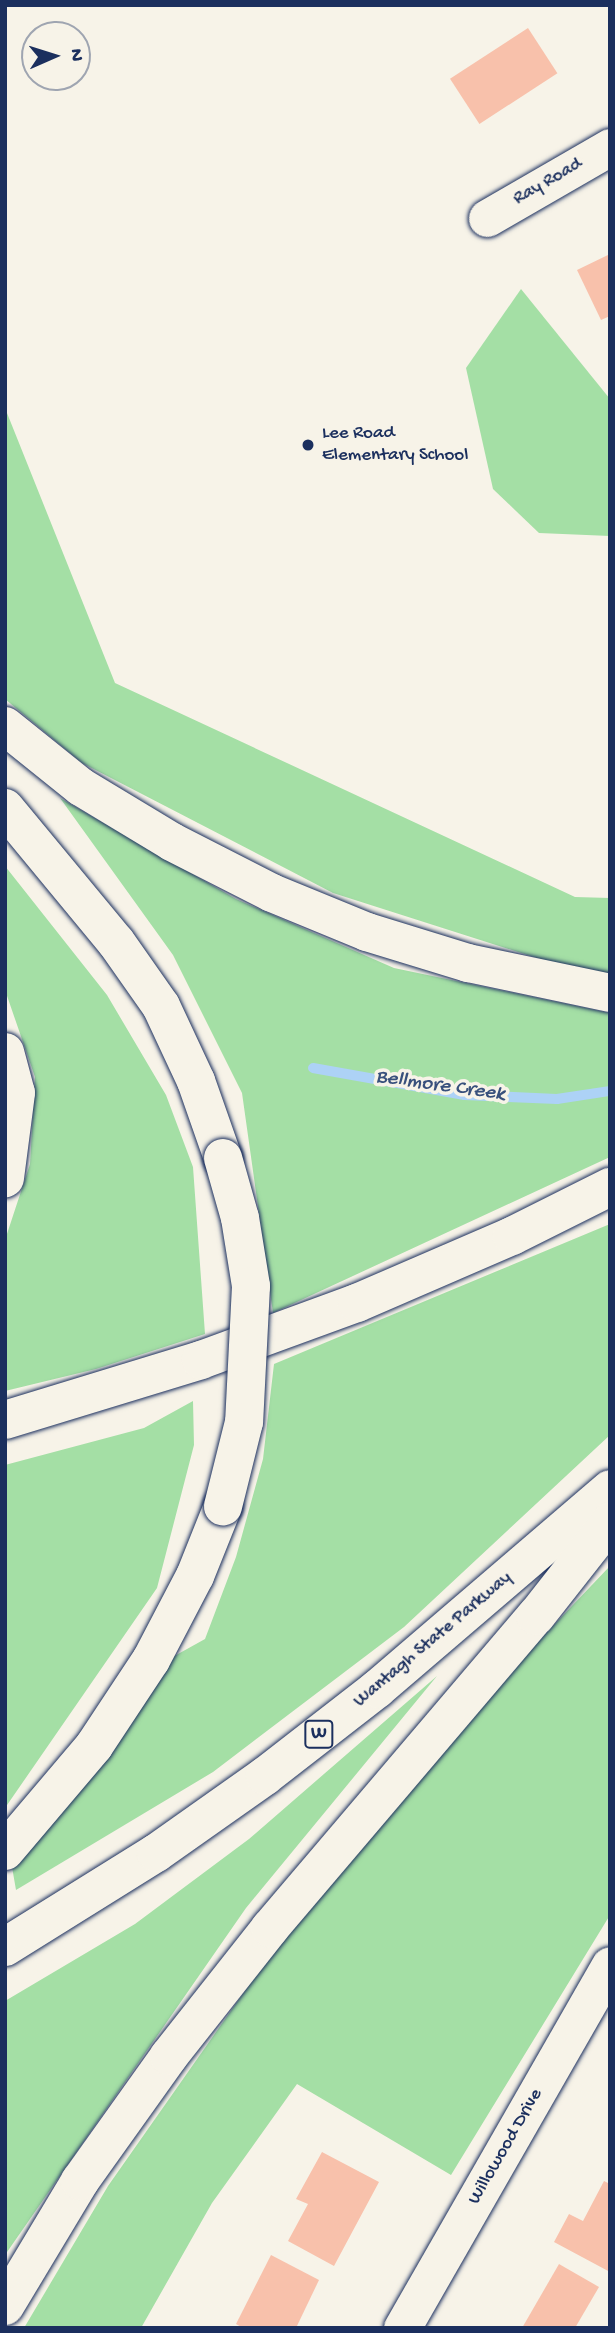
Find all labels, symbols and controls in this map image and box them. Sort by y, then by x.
north arrow [21,21,91,91]
text: N [64,48,87,62]
street label: Ray Road [509,153,587,211]
place label: Lee Road Elementary School [322,423,468,467]
marker: Lee Road Elementary School [300,437,316,453]
water label: Bellmore Creek [374,1065,506,1109]
street label: Wantagh State Parkway [349,1567,517,1713]
road number: W [303,1720,335,1749]
street label: Willowood Drive [464,2085,548,2209]

